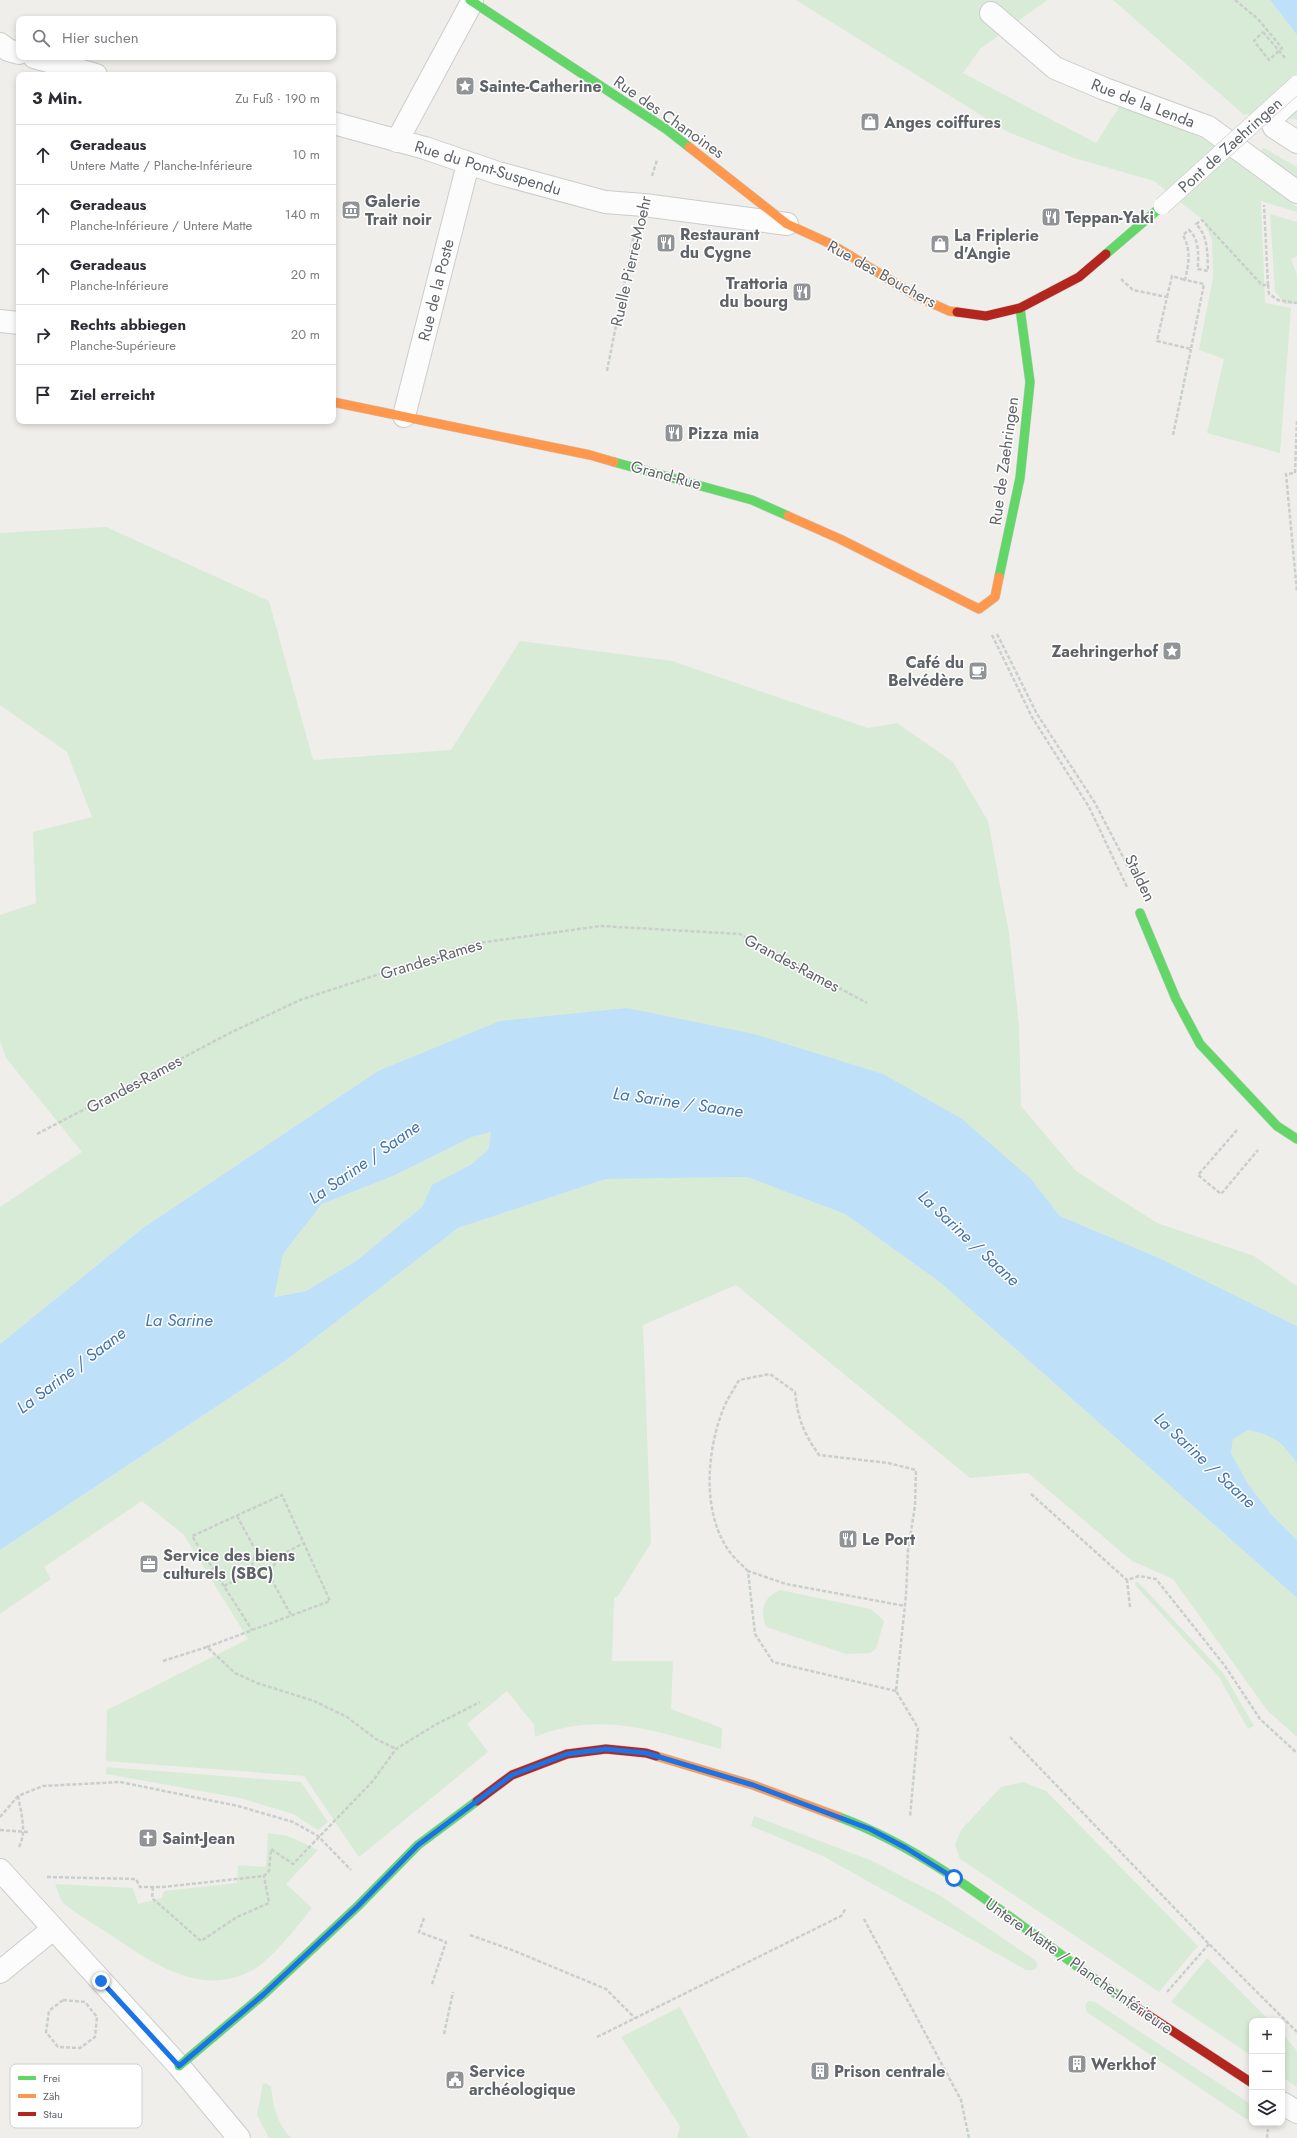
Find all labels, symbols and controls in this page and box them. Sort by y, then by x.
search box [16,16,336,60]
icon: search [30,27,52,49]
text: Hier suchen [62,27,139,49]
street label: Rue des Chanoines [609,70,729,164]
street label: Rue de la Lenda [1088,73,1198,133]
place icon: Sainte-Catherine [454,75,476,97]
place label: Sainte-Catherine [479,75,602,98]
text: 3 Min. [32,86,83,110]
text: Zu Fuß · 190 m [235,89,320,108]
street label: Pont de Zaehringen [1173,92,1287,198]
shop icon: Anges coiffures [859,111,881,133]
place label: Anges coiffures [883,111,1001,134]
text: Geradeaus [70,134,146,156]
street label: Rue du Pont-Suspendu [412,135,564,201]
icon: ahead [32,144,54,166]
text: 10 m [292,145,320,164]
text: Untere Matte / Planche-Inférieure [70,156,252,175]
place label: Galerie Trait noir [365,190,432,231]
street label: Ruelle Pierre-Moehr [605,193,657,329]
text: Geradeaus [70,194,146,216]
museum icon: Galerie Trait noir [340,199,362,221]
icon: ahead [32,204,54,226]
text: 140 m [285,205,320,224]
restaurant icon: Teppan-Yaki [1040,206,1062,228]
place label: Teppan-Yaki [1065,206,1154,229]
text: Planche-Inférieure / Untere Matte [70,216,252,235]
place label: Restaurant du Cygne [680,223,760,264]
place label: La Friplerie d'Angie [954,224,1039,265]
restaurant icon: Restaurant du Cygne [655,232,677,254]
shop icon: La Friplerie d'Angie [929,233,951,255]
street label: Rue des Bouchers [823,235,941,313]
street label: Rue de la Poste [412,237,460,343]
text: Geradeaus [70,254,146,276]
icon: ahead [32,264,54,286]
text: 20 m [291,265,320,284]
place label: Trattoria du bourg [720,272,788,313]
text: Planche-Inférieure [70,276,168,295]
restaurant icon: Trattoria du bourg [791,281,813,303]
text: Rechts abbiegen [70,314,186,336]
icon: right [32,324,54,346]
text: 20 m [291,325,320,344]
text: Planche-Supérieure [70,336,176,355]
icon: arrive [32,384,54,406]
text: Ziel erreicht [70,384,155,406]
street label: Rue de Zaehringen [984,395,1024,527]
restaurant icon: Pizza mia [663,422,685,444]
place label: Pizza mia [688,422,759,445]
street label: Grand-Rue [628,455,704,495]
place label: Zaehringerhof [1051,640,1159,663]
place icon: Zaehringerhof [1161,640,1183,662]
place label: Café du Belvédère [888,651,964,692]
cafe icon: Café du Belvédère [967,660,989,682]
street label: Stalden [1119,851,1161,905]
street label: Grandes-Rames [740,928,844,998]
street label: Grandes-Rames [377,933,485,985]
street label: Grandes-Rames [82,1049,186,1119]
water label: La Sarine / Saane [611,1081,745,1123]
water label: La Sarine / Saane [303,1114,425,1209]
water label: La Sarine / Saane [913,1184,1026,1292]
water label: La Sarine [145,1308,213,1332]
water label: La Sarine / Saane [11,1321,131,1419]
water label: La Sarine / Saane [1149,1406,1262,1514]
restaurant icon: Le Port [837,1528,859,1550]
place label: Le Port [862,1528,916,1551]
place label: Service des biens culturels (SBC) [163,1544,295,1585]
office icon: Service des biens culturels (SBC) [138,1553,160,1575]
church icon: Saint-Jean [137,1827,159,1849]
place label: Saint-Jean [162,1827,235,1850]
route start [945,1869,963,1887]
street label: Untere Matte / Planche-Inférieure [981,1892,1177,2040]
route end [92,1972,110,1990]
map controls [1249,2018,1285,2126]
button: + [1249,2018,1285,2054]
building icon: Werkhof [1066,2053,1088,2075]
place label: Werkhof [1091,2053,1157,2076]
button: − [1249,2054,1285,2090]
place label: Service archéologique [469,2060,576,2101]
building icon: Prison centrale [809,2060,831,2082]
place label: Prison centrale [834,2060,945,2083]
legend [10,2064,142,2128]
public building icon: Service archéologique [444,2069,466,2091]
text: Frei [43,2070,61,2086]
text: Zäh [43,2088,60,2104]
button: layers [1249,2090,1285,2126]
text: Stau [43,2106,63,2122]

